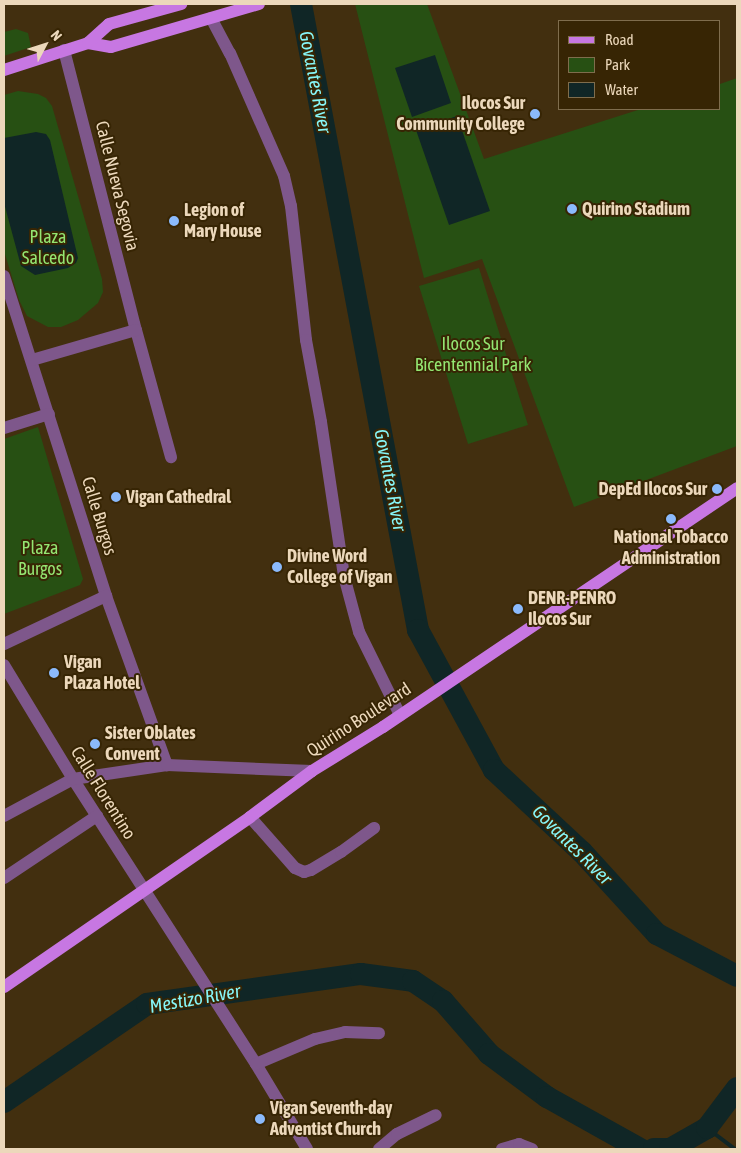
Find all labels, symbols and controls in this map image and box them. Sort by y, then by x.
north arrow [20,20,70,70]
legend [558,20,721,110]
text: N [48,27,65,44]
water label: Govantes River [294,29,336,135]
text: Road [605,31,634,48]
text: Park [605,56,630,73]
text: Water [605,81,638,98]
place label: Ilocos Sur Community College [396,93,525,136]
marker: Ilocos Sur Community College [529,108,541,120]
street label: Calle Nueva Segovia [90,119,144,253]
place label: Quirino Stadium [582,198,690,220]
place label: Legion of Mary House [184,200,262,242]
marker: Quirino Stadium [566,203,578,215]
marker: Legion of Mary House [168,215,180,227]
park label: Plaza Salcedo [22,227,74,270]
park label: Ilocos Sur Bicentennial Park [415,334,531,376]
water label: Govantes River [369,427,411,533]
street label: Calle Burgos [77,474,121,558]
place label: DepEd Ilocos Sur [598,478,707,500]
marker: DepEd Ilocos Sur [711,483,723,495]
place label: Vigan Cathedral [126,486,231,508]
marker: Vigan Cathedral [110,491,122,503]
marker: National Tobacco Administration [665,513,677,525]
place label: National Tobacco Administration [613,527,729,570]
park label: Plaza Burgos [18,538,62,580]
place label: Divine Word College of Vigan [287,546,392,588]
marker: Divine Word College of Vigan [271,561,283,573]
place label: DENR-PENRO Ilocos Sur [528,588,616,630]
marker: DENR-PENRO Ilocos Sur [512,603,524,615]
place label: Vigan Plaza Hotel [64,652,140,694]
marker: Vigan Plaza Hotel [48,667,60,679]
street label: Quirino Boulevard [303,678,415,762]
place label: Sister Oblates Convent [105,723,196,766]
marker: Sister Oblates Convent [89,738,101,750]
street label: Calle Florentino [66,743,140,843]
water label: Govantes River [527,800,617,890]
water label: Mestizo River [148,980,242,1018]
place label: Vigan Seventh-day Adventist Church [270,1098,392,1140]
marker: Vigan Seventh-day Adventist Church [254,1113,266,1125]

